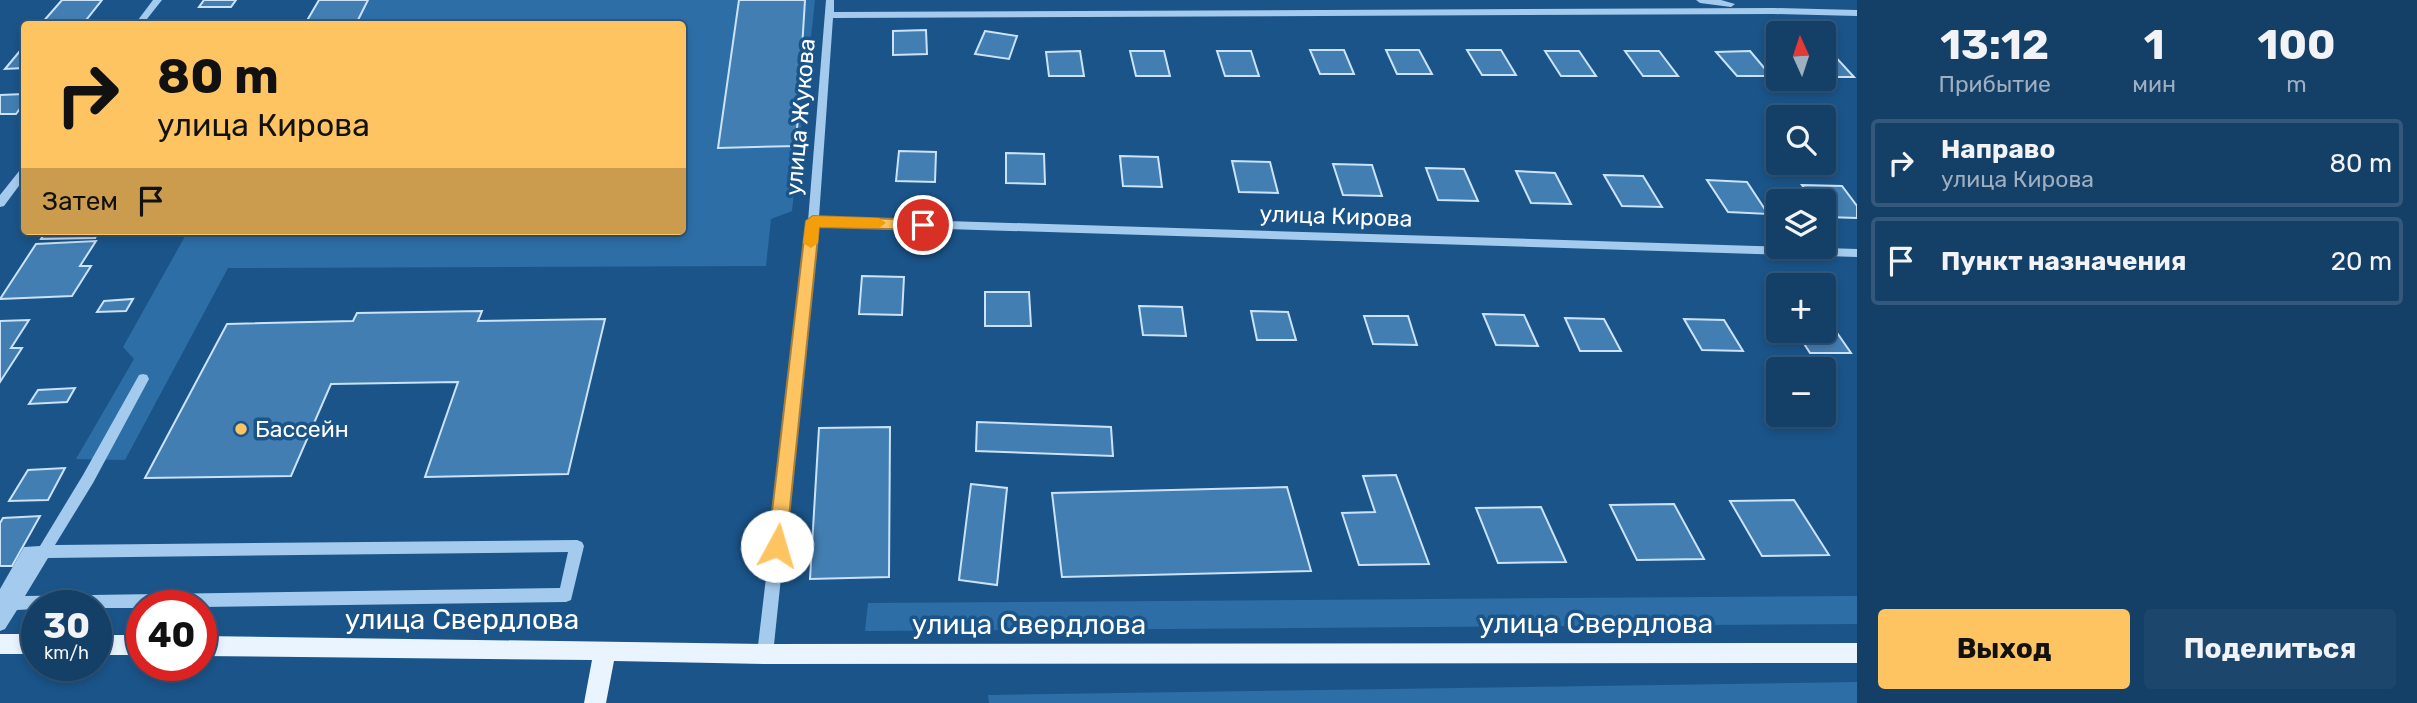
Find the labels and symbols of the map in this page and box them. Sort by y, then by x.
north arrow [1766,21,1836,91]
street label: улица Жукова [779,37,821,197]
pin [893,195,953,255]
street label: улица Кирова [1259,199,1413,233]
place label: Бассейн [255,415,349,443]
marker: Бассейн [233,421,249,437]
position arrow [740,509,814,583]
speed limit sign: 40 [126,590,217,681]
street label: улица Свердлова [345,603,579,636]
street label: улица Свердлова [1479,607,1713,640]
street label: улица Свердлова [912,608,1146,641]

